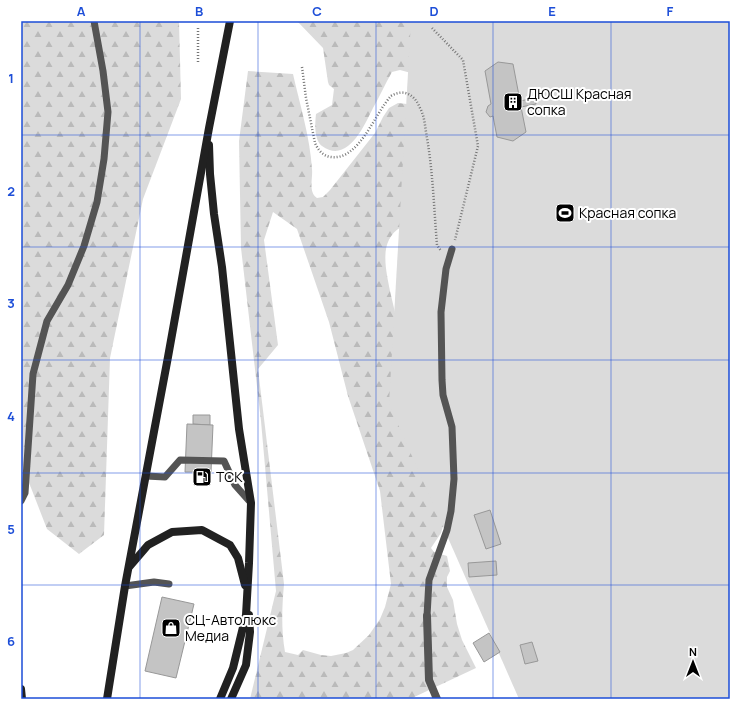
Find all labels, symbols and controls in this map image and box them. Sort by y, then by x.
text: A [77,2,86,20]
text: B [195,2,203,20]
text: C [312,2,322,20]
text: D [429,2,439,20]
text: E [548,2,556,20]
text: F [667,2,674,20]
text: 1 [8,69,14,87]
place label: ДЮСШ Красная сопка [527,84,632,119]
building icon: ДЮСШ Красная сопка [502,91,524,113]
text: 2 [7,182,15,200]
sports icon: Красная сопка [554,202,576,224]
place label: Красная сопка [579,203,676,222]
text: 3 [7,294,15,312]
text: 4 [7,407,15,425]
fuel station icon: ТСК [191,466,213,488]
place label: ТСК [216,467,243,486]
text: 5 [7,520,15,538]
place label: СЦ-Автолюкс Медиа [185,610,276,645]
shop icon: СЦ-Автолюкс Медиа [160,617,182,639]
text: 6 [7,632,15,650]
north arrow [673,642,713,682]
text: N [689,644,697,659]

